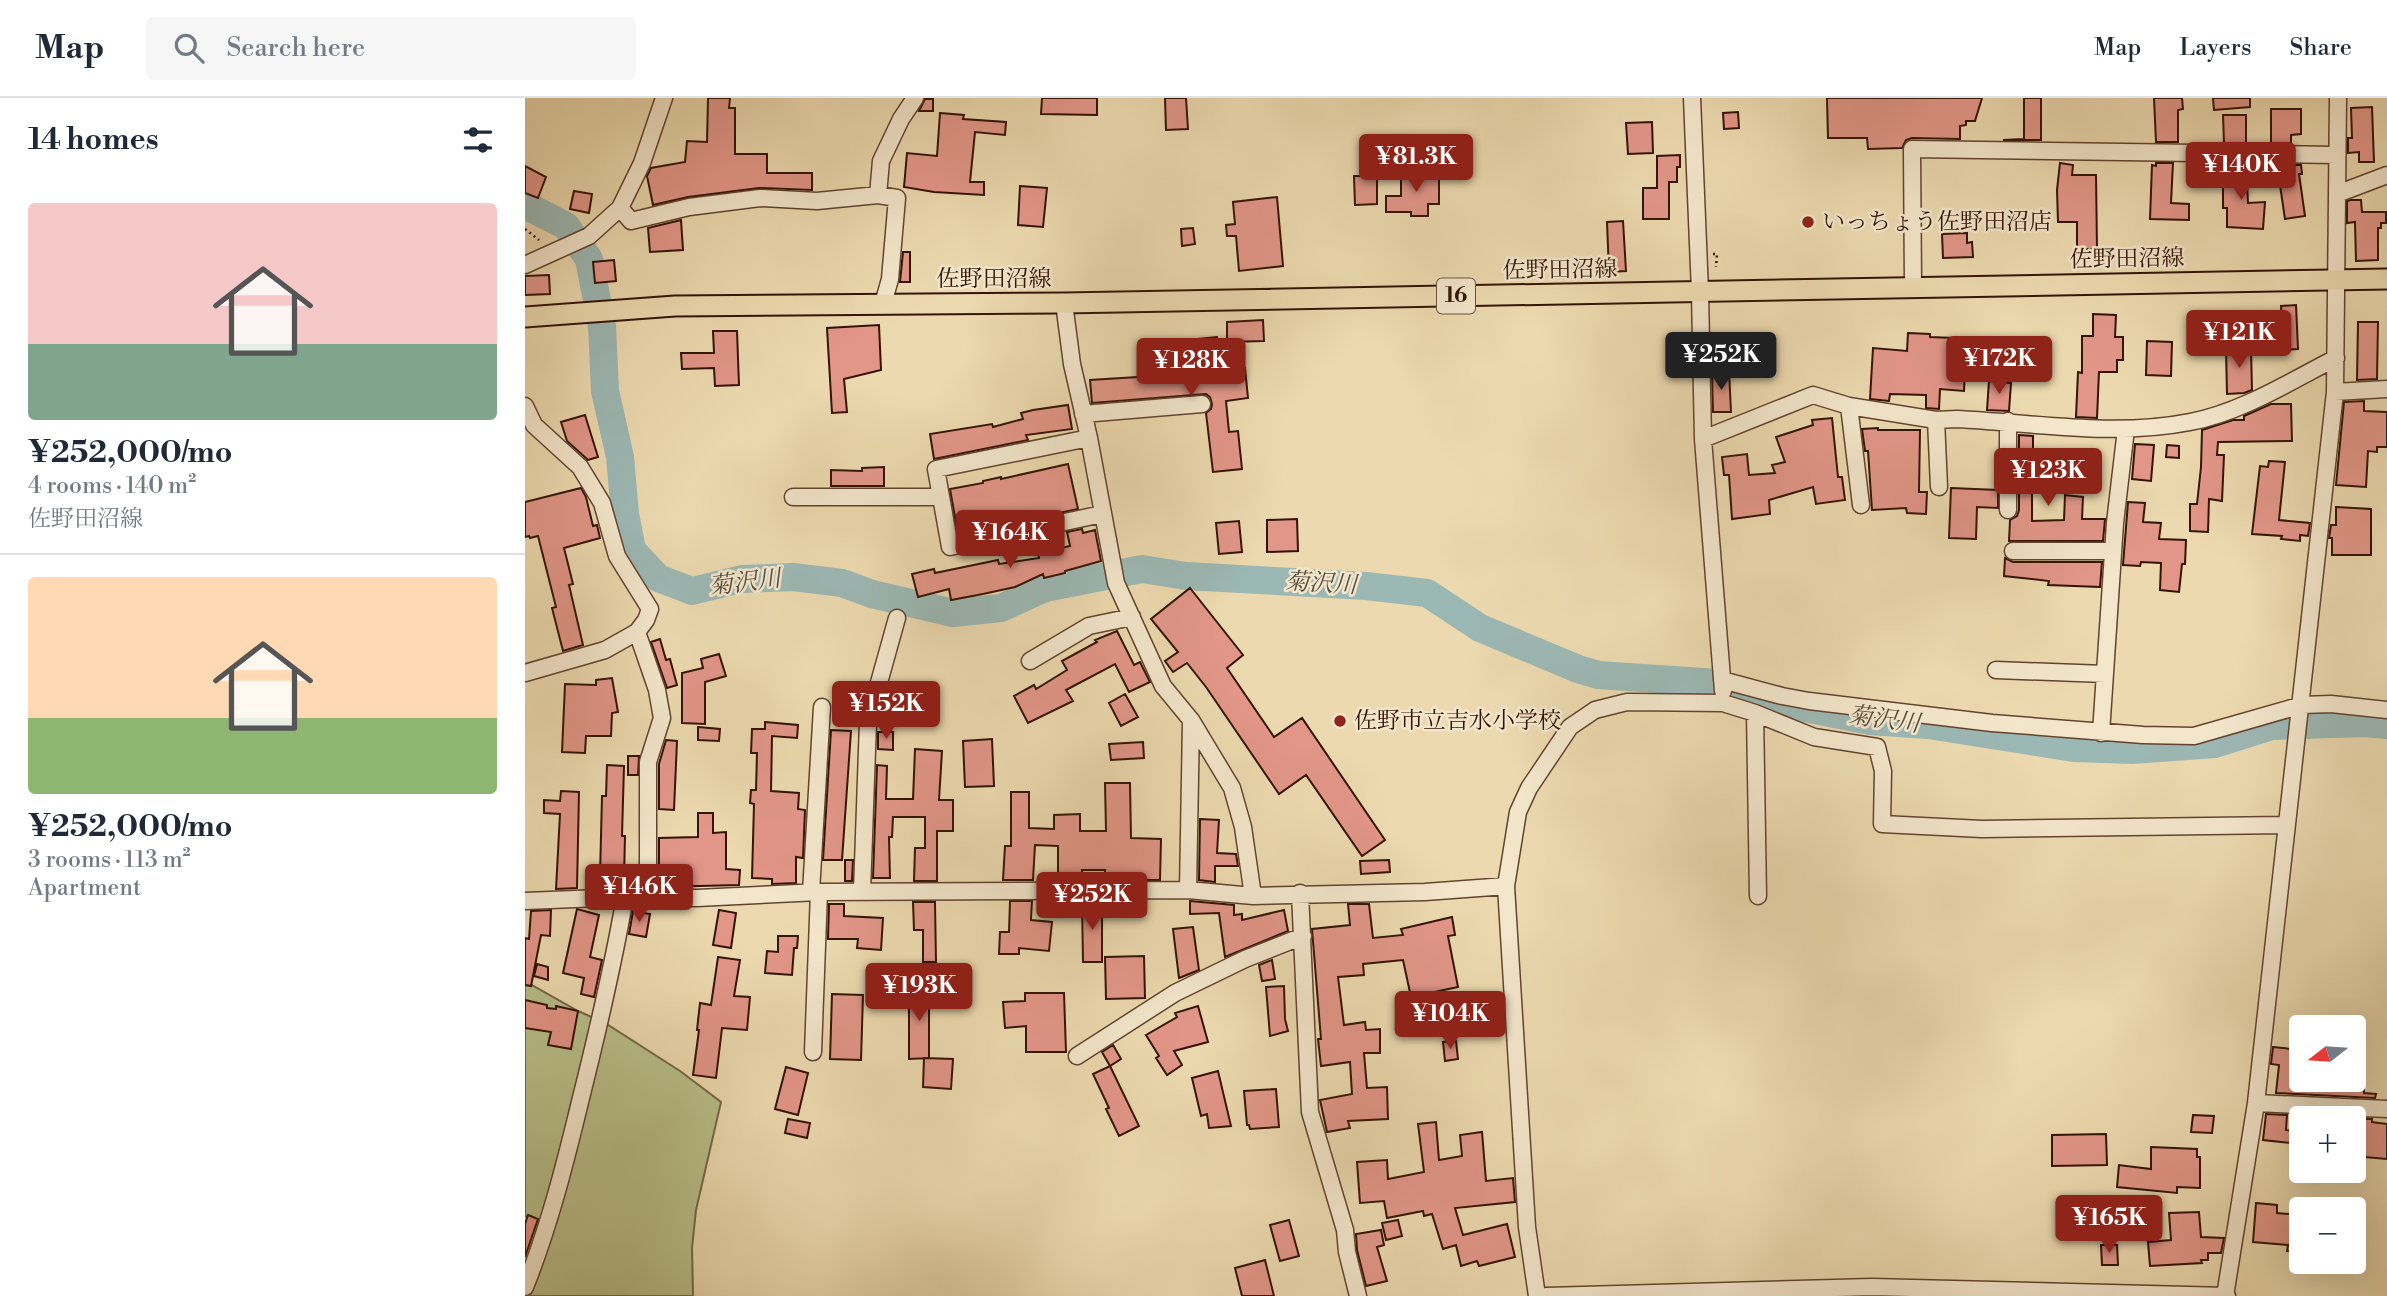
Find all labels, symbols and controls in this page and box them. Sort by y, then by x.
search box [146,17,636,80]
text: Map [35,28,104,69]
icon: search [170,29,208,67]
text: Search here [226,32,365,64]
text: Map [2094,33,2141,63]
text: Layers [2179,33,2251,63]
text: Share [2289,33,2352,63]
text: 14 homes [28,121,159,159]
icon: filters [459,121,497,159]
pin: ¥81.3K [1359,134,1473,194]
pin: ¥140K [2192,142,2290,202]
text: ¥81.3K [1375,143,1457,171]
text: ¥140K [2202,151,2280,179]
place label: いっちょう佐野田沼店 [1822,208,2052,236]
marker: いっちょう佐野田沼店 [1800,214,1816,230]
street label: 佐野田沼線 [2069,244,2185,274]
icon: home [200,248,326,374]
street label: 佐野田沼線 [1502,255,1618,285]
street label: 佐野田沼線 [937,265,1052,293]
road number: 16 [1437,278,1475,314]
pin: ¥121K [2190,310,2288,370]
text: ¥121K [2202,319,2276,347]
pin: ¥252K [1672,332,1770,392]
pin: ¥172K [1950,336,2048,396]
pin: ¥128K [1142,338,1240,398]
text: ¥252K [1681,341,1761,369]
text: ¥172K [1962,345,2036,373]
text: ¥128K [1153,347,1229,375]
text: ¥252,000/mo [28,434,232,472]
pin: ¥123K [1999,448,2097,508]
text: ¥123K [2010,457,2086,485]
text: 4 rooms · 140 m² [28,472,196,500]
text: 佐野田沼線 [28,505,143,533]
pin: ¥164K [961,510,1059,570]
text: ¥164K [972,519,1048,547]
water label: 菊沢川 [707,563,786,602]
water label: 菊沢川 [1284,567,1361,601]
icon: home [200,623,326,749]
pin: ¥152K [837,682,935,741]
text: ¥152K [848,690,924,718]
water label: 菊沢川 [1846,701,1925,740]
place label: 佐野市立吉水小学校 [1354,707,1561,735]
marker: 佐野市立吉水小学校 [1332,713,1348,729]
text: ¥252,000/mo [28,808,232,846]
text: 3 rooms · 113 m² [28,846,191,874]
pin: ¥146K [590,864,688,924]
pin: ¥252K [1043,872,1141,932]
text: ¥146K [601,873,677,901]
text: Apartment [28,874,141,902]
text: ¥252K [1052,881,1132,909]
pin: ¥193K [870,964,968,1023]
text: ¥193K [881,972,957,1000]
pin: ¥104K [1401,992,1499,1051]
text: ¥104K [1411,1000,1489,1028]
north arrow [2289,1015,2366,1092]
map controls [2289,1015,2366,1274]
button: + [2289,1106,2366,1183]
pin: ¥165K [2060,1196,2158,1255]
button: − [2289,1197,2366,1274]
text: ¥165K [2071,1204,2147,1232]

